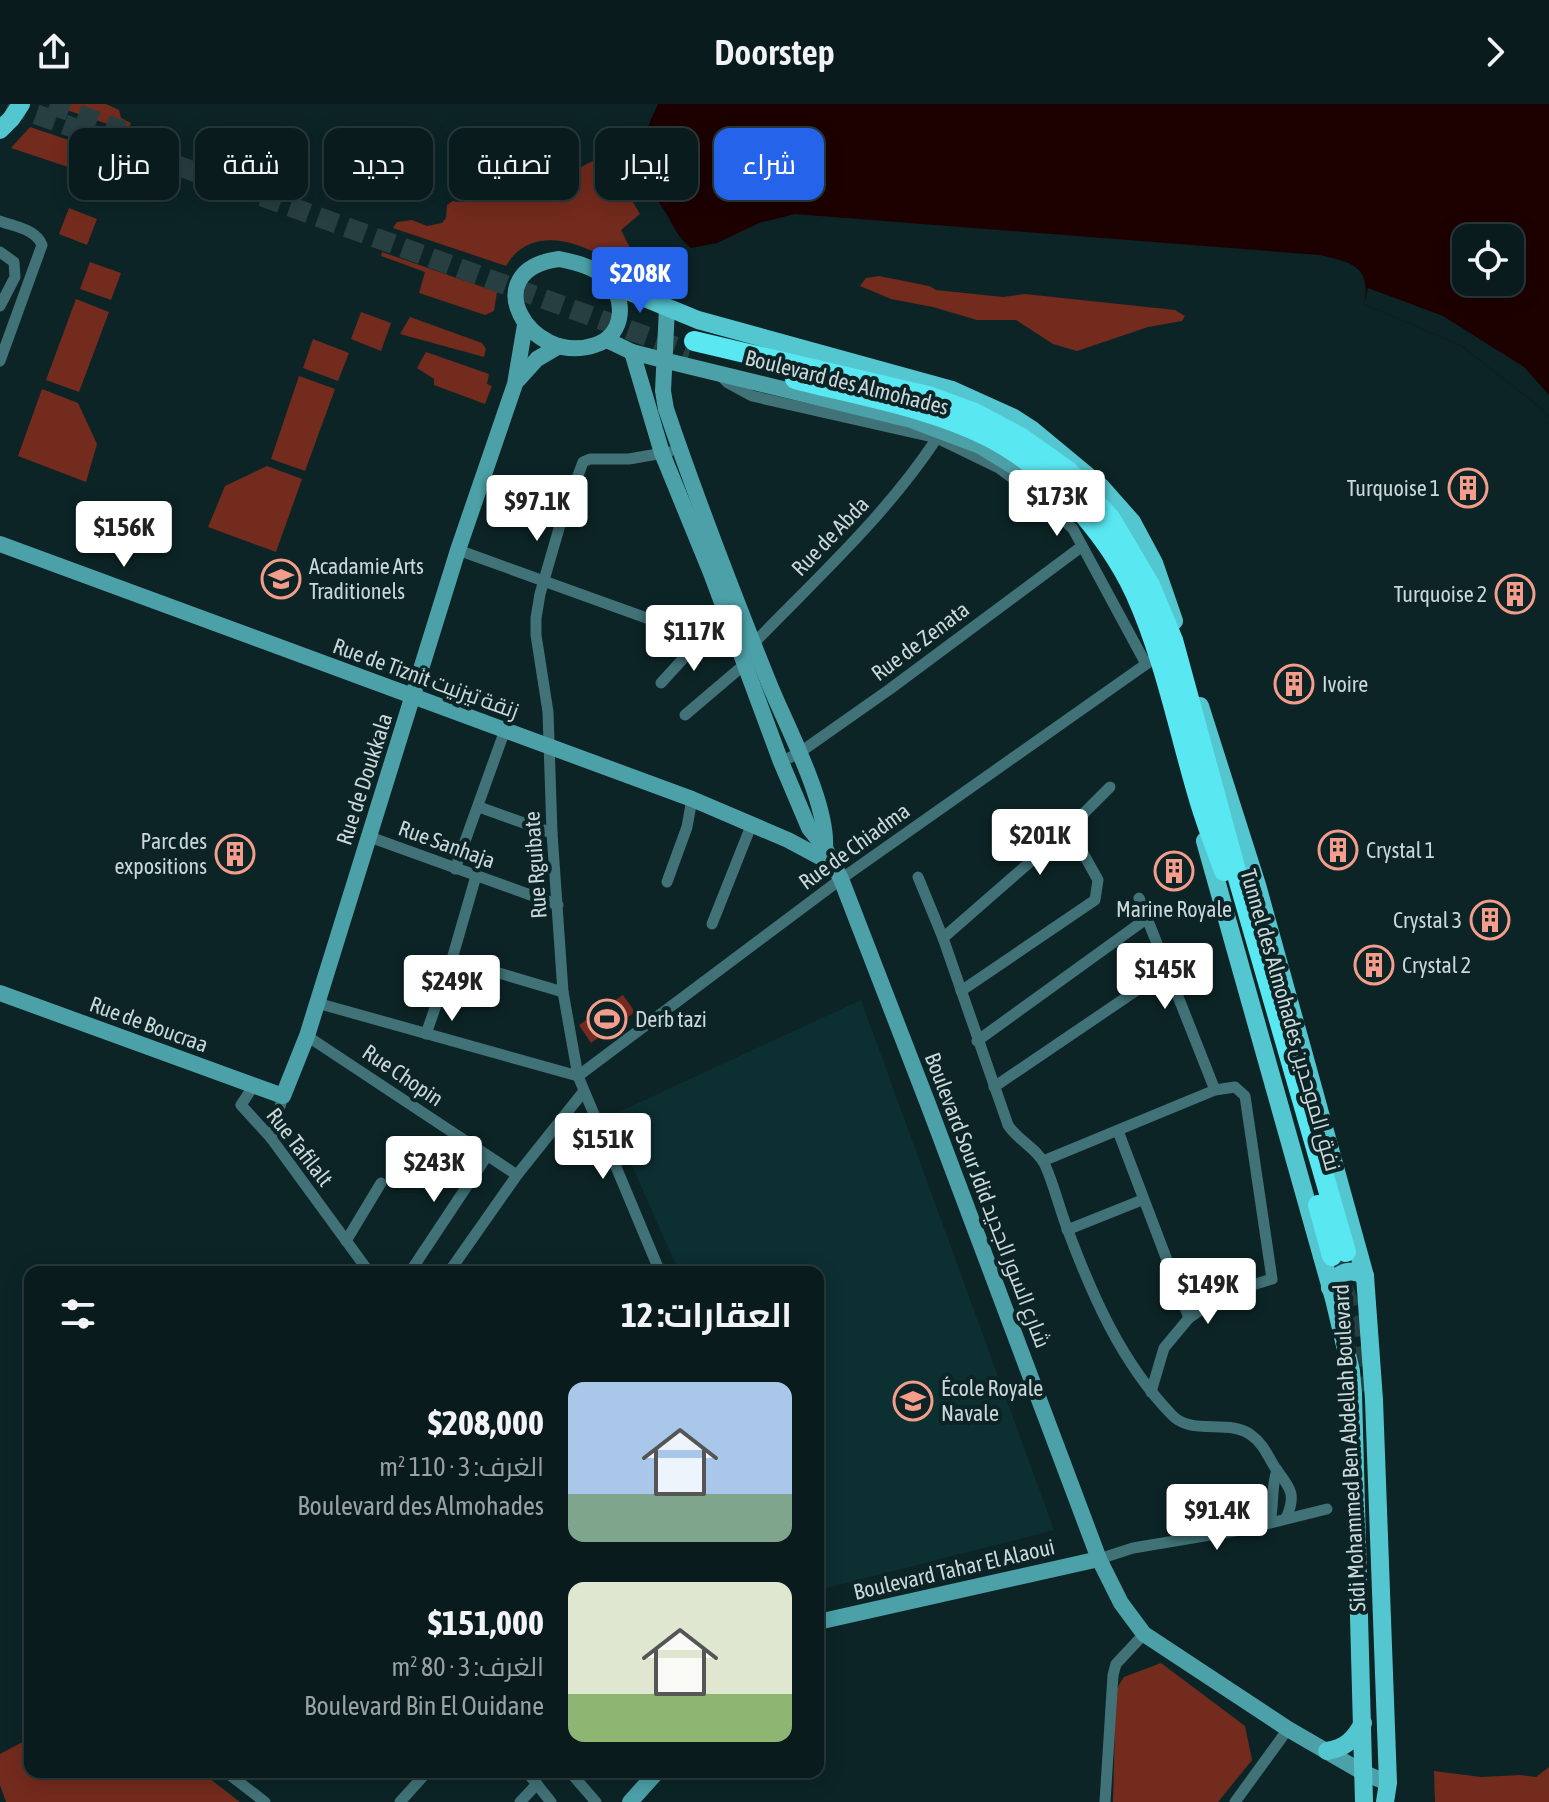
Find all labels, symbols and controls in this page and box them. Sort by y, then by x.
icon: share [32,30,76,74]
icon: forward [1473,30,1517,74]
text: Doorstep [714,31,835,73]
chip: منزل [69,128,179,200]
chip: شقة [195,128,308,200]
chip: جديد [324,128,433,200]
chip: تصفية [449,128,579,200]
chip: إيجار [595,128,698,200]
chip: شراء [714,128,824,200]
map controls [1452,224,1524,296]
button: locate [1452,224,1524,296]
pin: $208K [584,247,696,315]
text: $208K [610,258,670,288]
street label: Boulevard des Almohades [743,344,952,420]
building icon: Turquoise 1 [1447,467,1489,509]
pin: $173K [1001,470,1113,538]
pin: $97.1K [472,475,602,543]
place label: Turquoise 1 [1347,475,1440,501]
text: $173K [1027,481,1087,511]
text: $97.1K [505,486,569,516]
street label: Rue de Abda [786,491,874,581]
pin: $156K [68,501,180,569]
text: $156K [94,512,154,542]
place label: Acadamie Arts Traditionels [309,553,424,604]
school or university icon: Acadamie Arts Traditionels [260,558,302,600]
building icon: Turquoise 2 [1494,573,1536,615]
place label: Turquoise 2 [1394,581,1487,607]
street label: Rue de Zenata [866,596,974,686]
pin: $117K [638,605,750,673]
text: $117K [664,616,724,646]
street label: Rue de Tiznit زنقة تيزنيت [329,632,523,724]
building icon: Ivoire [1273,663,1315,705]
place label: Ivoire [1322,671,1368,697]
street label: Rue de Doukkala [330,710,398,848]
street label: Rue de Chiadma [794,797,914,895]
pin: $201K [984,809,1096,877]
street label: Rue Rguibate [518,810,552,920]
street label: Rue Sanhaja [395,815,499,873]
text: $201K [1010,820,1070,850]
place label: Parc des expositions [115,828,207,879]
building icon: Crystal 1 [1317,829,1359,871]
building icon: Parc des expositions [214,833,256,875]
place label: Crystal 1 [1366,837,1435,863]
building icon: Marine Royale [1153,850,1195,892]
street label: Tunnel des Almohades نفق الموحدين [1234,866,1347,1174]
place label: Marine Royale [1116,896,1232,922]
building icon: Crystal 3 [1469,899,1511,941]
place label: Crystal 3 [1393,907,1462,933]
pin: $145K [1109,943,1221,1011]
building icon: Crystal 2 [1353,944,1395,986]
place label: Crystal 2 [1402,952,1471,978]
text: $145K [1135,954,1195,984]
pin: $249K [396,955,508,1023]
text: $249K [422,966,482,996]
street label: Rue de Boucraa [86,991,212,1057]
sports icon: Derb tazi [586,998,628,1040]
place label: Derb tazi [635,1006,707,1032]
street label: Rue Chopin [358,1039,448,1111]
street label: Boulevard Sour Jdid شارع السور الجديد [918,1049,1056,1352]
street label: Rue Tafilalt [261,1103,339,1191]
pin: $151K [547,1113,659,1181]
text: $151K [573,1124,633,1154]
pin: $243K [378,1136,490,1204]
text: $243K [404,1147,464,1177]
pin: $149K [1152,1258,1264,1326]
text: $149K [1178,1269,1238,1299]
street label: Sidi Mohammed Ben Abdellah Boulevard [1327,1284,1371,1612]
icon: filters [56,1292,100,1336]
text: العقارات: 12 [621,1295,792,1334]
place label: École Royale Navale [941,1375,1043,1426]
school or university icon: École Royale Navale [892,1380,934,1422]
text: $208,000 [428,1403,544,1442]
icon: home [632,1414,728,1510]
text: الغرف: 3 · 110 m² [379,1452,544,1482]
pin: $91.4K [1152,1484,1282,1552]
text: Boulevard des Almohades [297,1491,544,1521]
text: $91.4K [1185,1495,1249,1525]
street label: Boulevard Tahar El Alaoui [851,1533,1057,1605]
text: $151,000 [428,1603,544,1642]
icon: home [632,1614,728,1710]
text: الغرف: 3 · 80 m² [392,1652,544,1682]
text: Boulevard Bin El Ouidane [304,1691,544,1721]

